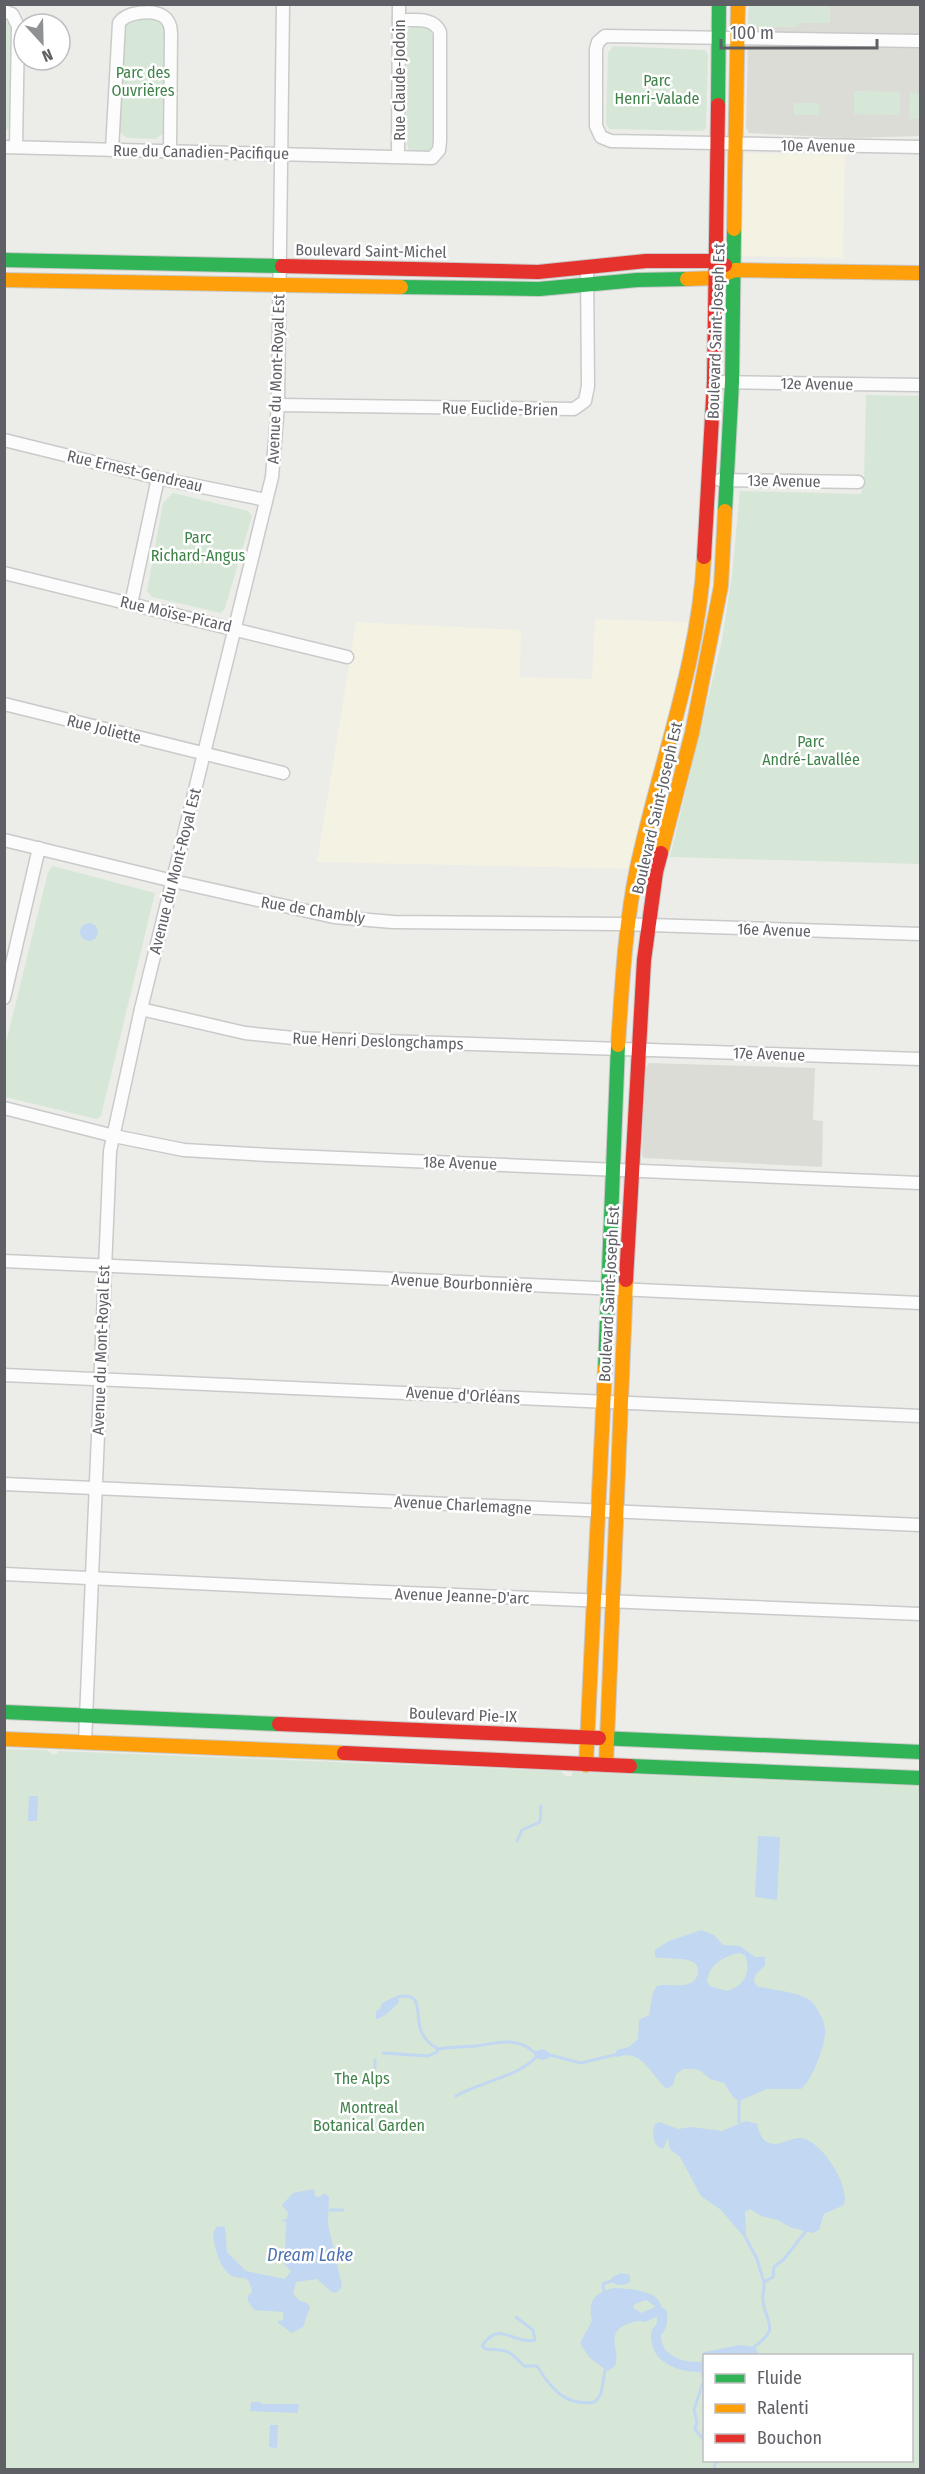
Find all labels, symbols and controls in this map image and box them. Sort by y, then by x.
north arrow [12,12,72,72]
scale bar [721,12,877,50]
street label: Rue Claude-Jodoin [390,19,409,141]
text: 100 m [730,22,774,44]
text: N [39,45,55,66]
park label: Parc des Ouvrières [112,63,175,100]
park label: Parc Henri-Valade [615,71,699,108]
street label: 10e Avenue [781,136,855,156]
street label: Rue du Canadien-Pacifique [113,141,289,163]
street label: Boulevard Saint-Michel [295,240,447,262]
street label: Boulevard Saint-Joseph Est [703,242,729,419]
street label: Avenue du Mont-Royal Est [264,293,288,464]
street label: 12e Avenue [780,374,854,394]
street label: Rue Euclide-Brien [442,398,558,420]
street label: Rue Ernest-Gendreau [65,446,205,496]
street label: 13e Avenue [747,471,821,491]
park label: Parc Richard-Angus [151,528,246,565]
street label: Rue Moïse-Picard [118,592,234,636]
street label: Rue Joliette [65,711,143,747]
street label: Boulevard Saint-Joseph Est [628,719,686,896]
park label: Parc André-Lavallée [762,732,860,769]
street label: Avenue du Mont-Royal Est [145,785,205,956]
street label: Rue de Chambly [260,892,367,928]
street label: 16e Avenue [737,919,811,941]
street label: Rue Henri Deslongchamps [292,1029,464,1053]
street label: 17e Avenue [733,1043,805,1065]
street label: 18e Avenue [423,1152,497,1174]
street label: Boulevard Saint-Joseph Est [595,1205,623,1382]
street label: Avenue du Mont-Royal Est [89,1264,113,1435]
street label: Avenue Bourbonnière [391,1270,533,1296]
street label: Avenue d'Orléans [405,1383,521,1407]
street label: Avenue Charlemagne [394,1492,532,1518]
street label: Avenue Jeanne-D'arc [394,1584,530,1608]
street label: Boulevard Pie-IX [409,1704,517,1726]
park label: The Alps [334,2069,390,2088]
park label: Montreal Botanical Garden [313,2098,425,2135]
water label: Dream Lake [267,2244,354,2266]
legend [703,2354,913,2462]
text: Fluide [757,2367,802,2389]
text: Ralenti [757,2397,809,2419]
text: Bouchon [757,2427,822,2449]

